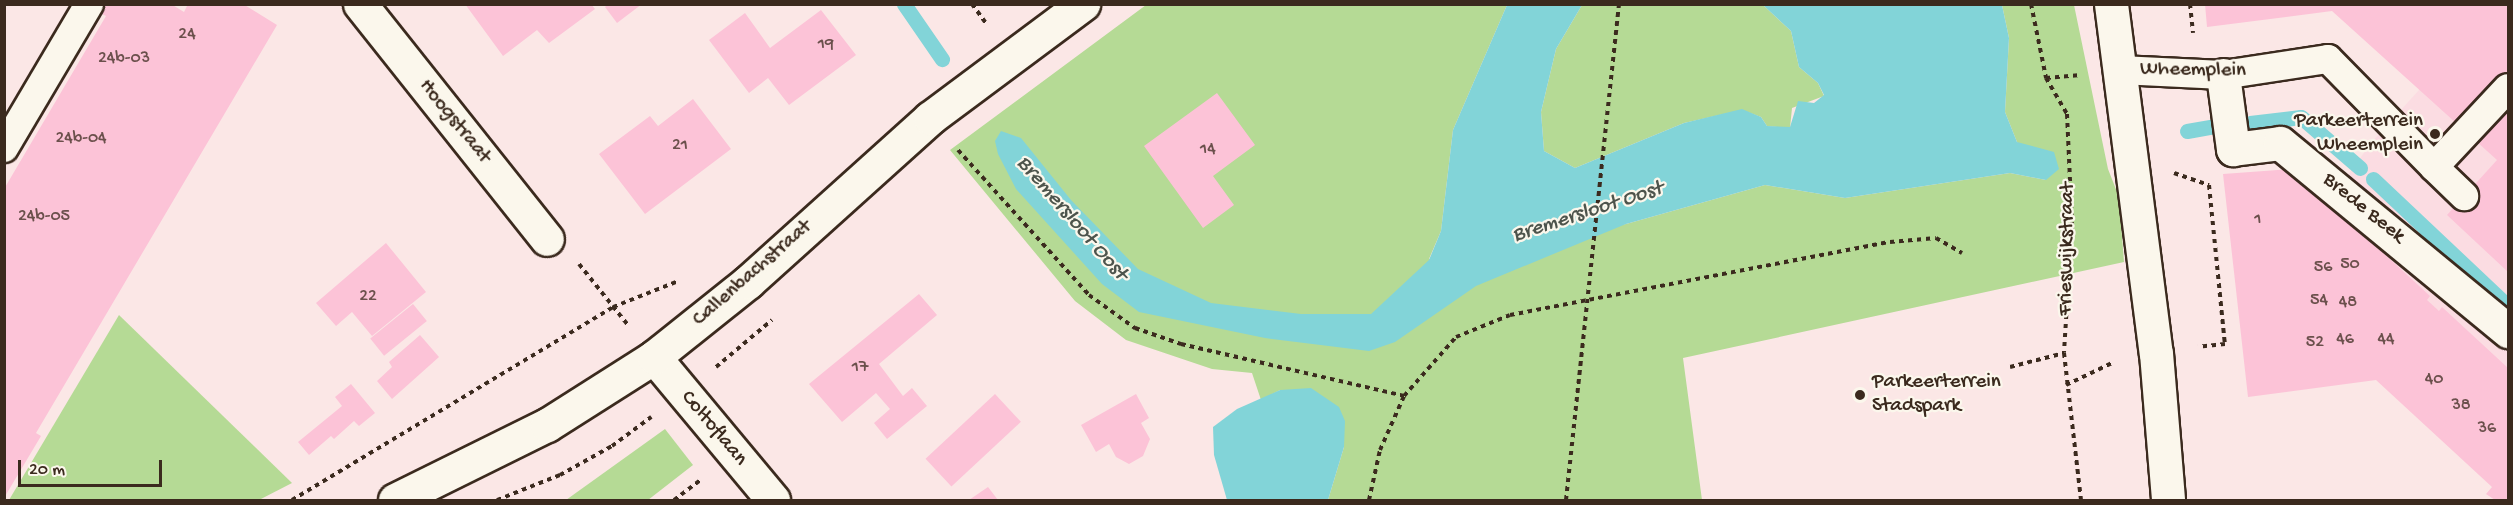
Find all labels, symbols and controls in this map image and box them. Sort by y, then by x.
house number: 24 [178,24,196,46]
house number: 19 [818,34,834,56]
house number: 24b-03 [98,48,150,70]
street label: Wheemplein [2140,57,2246,85]
street label: Hoogstraat [412,75,496,169]
place label: Parkeerterrein Wheemplein [2294,109,2423,159]
marker: Parkeerterrein Wheemplein [2428,127,2442,141]
house number: 24b-04 [55,128,107,150]
house number: 21 [672,135,688,157]
house number: 14 [1200,139,1216,161]
water label: Bremersloot Oost [1010,151,1132,287]
street label: Brede Beek [2317,168,2409,250]
water label: Bremersloot Oost [1509,176,1667,250]
street label: Frieswijkstraat [2054,182,2082,316]
house number: 24b-05 [18,206,70,228]
house number: 1 [2254,209,2262,231]
street label: Callenbachstraat [688,215,818,333]
house number: 50 [2340,254,2360,276]
house number: 56 [2314,257,2332,279]
house number: 22 [359,286,377,308]
house number: 54 [2310,290,2328,312]
house number: 48 [2339,292,2357,314]
house number: 46 [2336,329,2354,351]
house number: 44 [2377,329,2395,351]
house number: 52 [2306,332,2324,354]
house number: 17 [852,357,868,379]
house number: 40 [2425,369,2443,391]
place label: Parkeerterrein Stadspark [1872,370,2001,420]
street label: Coltoflaan [674,386,752,472]
marker: Parkeerterrein Stadspark [1853,388,1867,402]
house number: 38 [2451,395,2471,417]
house number: 36 [2478,418,2496,440]
scale bar [21,448,165,486]
text: 20 m [29,460,65,481]

